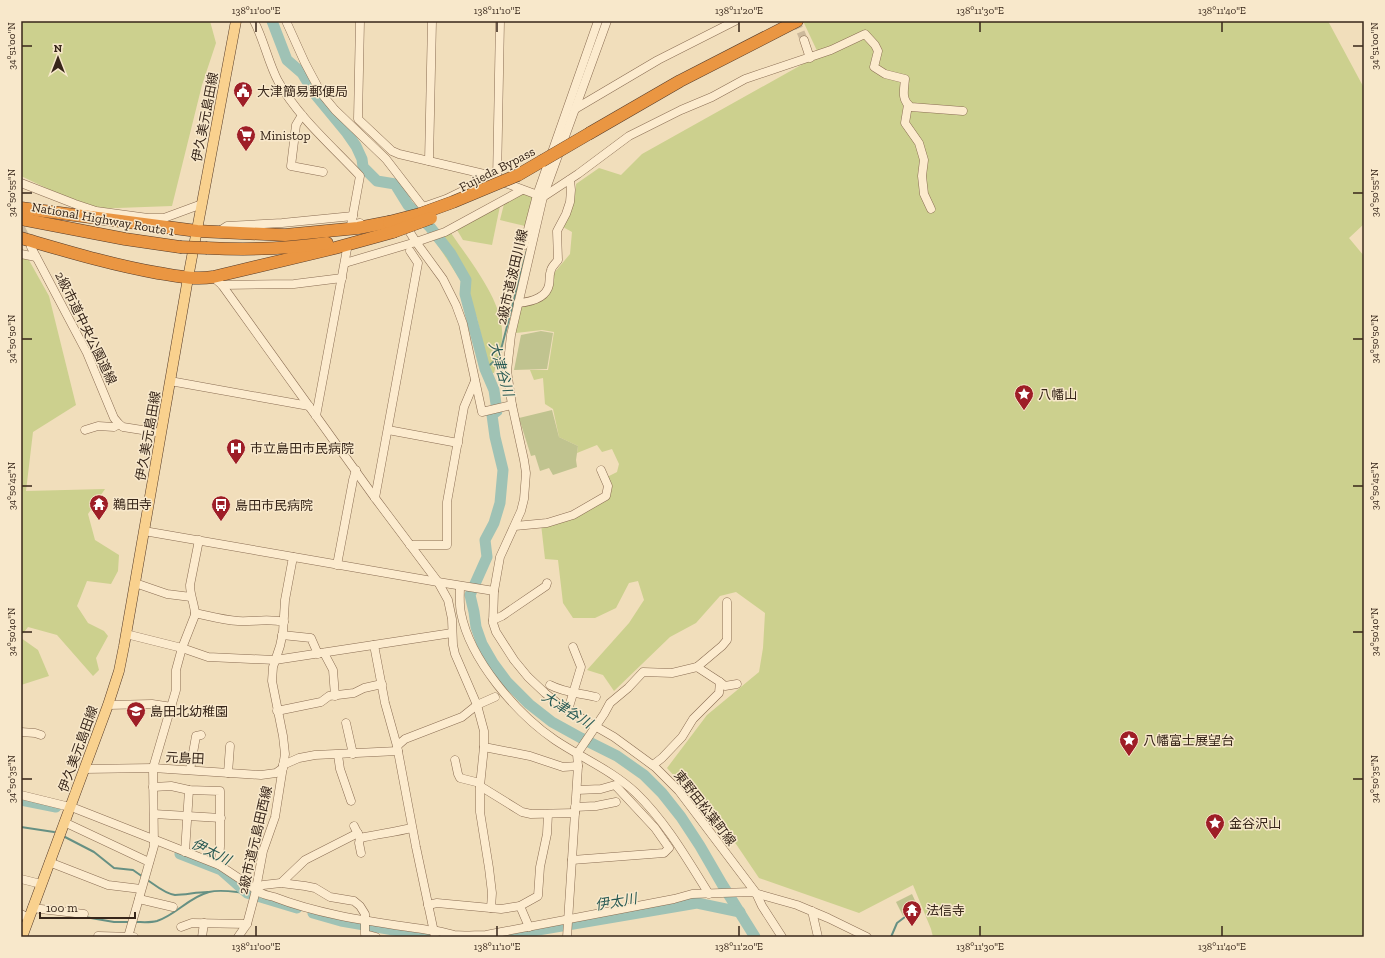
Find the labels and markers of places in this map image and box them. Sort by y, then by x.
public building icon: 大津簡易郵便局 [232,80,254,108]
place label: 大津簡易郵便局 [257,84,348,99]
supermarket icon: Ministop [235,124,257,152]
place label: Ministop [260,128,311,143]
place icon: 八幡山 [1013,383,1035,411]
place label: 八幡山 [1038,387,1077,402]
hospital icon: 市立島田市民病院 [225,437,247,465]
place label: 市立島田市民病院 [250,441,354,456]
temple icon: 鵜田寺 [88,493,110,521]
bus stop icon: 島田市民病院 [210,494,232,522]
place label: 鵜田寺 [113,497,152,512]
place label: 島田市民病院 [235,498,313,513]
school or university icon: 島田北幼稚園 [125,700,147,728]
place label: 島田北幼稚園 [150,704,228,719]
place icon: 八幡富士展望台 [1118,729,1140,757]
place label: 八幡富士展望台 [1143,733,1234,748]
place icon: 金谷沢山 [1204,812,1226,840]
place label: 金谷沢山 [1229,816,1281,831]
temple icon: 法信寺 [901,899,923,927]
place label: 法信寺 [926,903,965,918]

